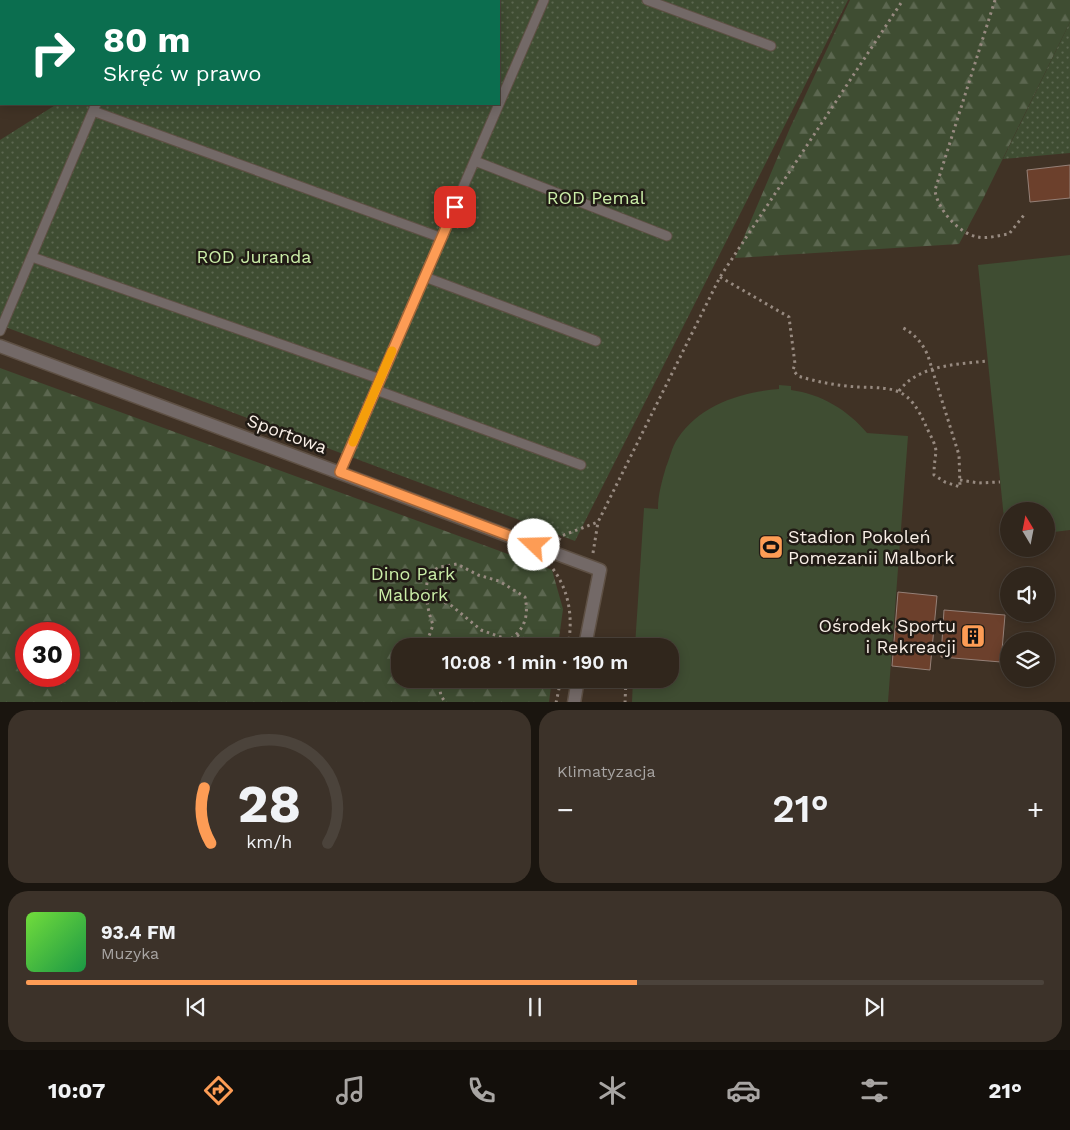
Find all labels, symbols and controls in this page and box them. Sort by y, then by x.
text: 80 m [103,19,190,61]
icon: right [20,20,85,85]
text: Skręć w prawo [103,61,262,86]
pin [434,186,476,228]
park label: ROD Pemal [547,187,646,208]
icon: arrive [441,193,469,221]
park label: ROD Juranda [196,246,312,267]
street label: Sportowa [244,409,330,458]
north arrow [1000,502,1055,558]
map controls [1000,502,1055,687]
position arrow [507,518,559,570]
place label: Stadion Pokoleń Pomezanii Malbork [788,526,954,568]
sports icon: Stadion Pokoleń Pomezanii Malbork [758,534,784,560]
park label: Dino Park Malbork [371,563,455,605]
button: sound [1000,567,1055,622]
place label: Ośrodek Sportu i Rekreacji [819,615,956,657]
speed limit sign: 30 [15,622,80,687]
building icon: Ośrodek Sportu i Rekreacji [960,623,986,649]
button: layers [1000,632,1055,687]
text: 10:08 · 1 min · 190 m [442,651,628,674]
text: Klimatyzacja [557,762,655,781]
text: 28 [238,774,301,835]
text: 21° [772,787,829,831]
text: − [557,793,574,826]
text: + [1027,793,1044,826]
text: km/h [246,831,293,852]
text: 93.4 FM [101,921,176,944]
text: Muzyka [101,944,159,963]
icon: previous [182,993,210,1021]
icon: pause [521,993,549,1021]
icon: next [860,993,888,1021]
icon: directions [201,1073,236,1108]
icon: music [333,1073,368,1108]
icon: phone [464,1073,499,1108]
icon: climate [595,1073,630,1108]
icon: car [726,1073,761,1108]
icon: filters [857,1073,892,1108]
text: 10:07 [48,1078,105,1103]
text: 21° [988,1078,1022,1103]

